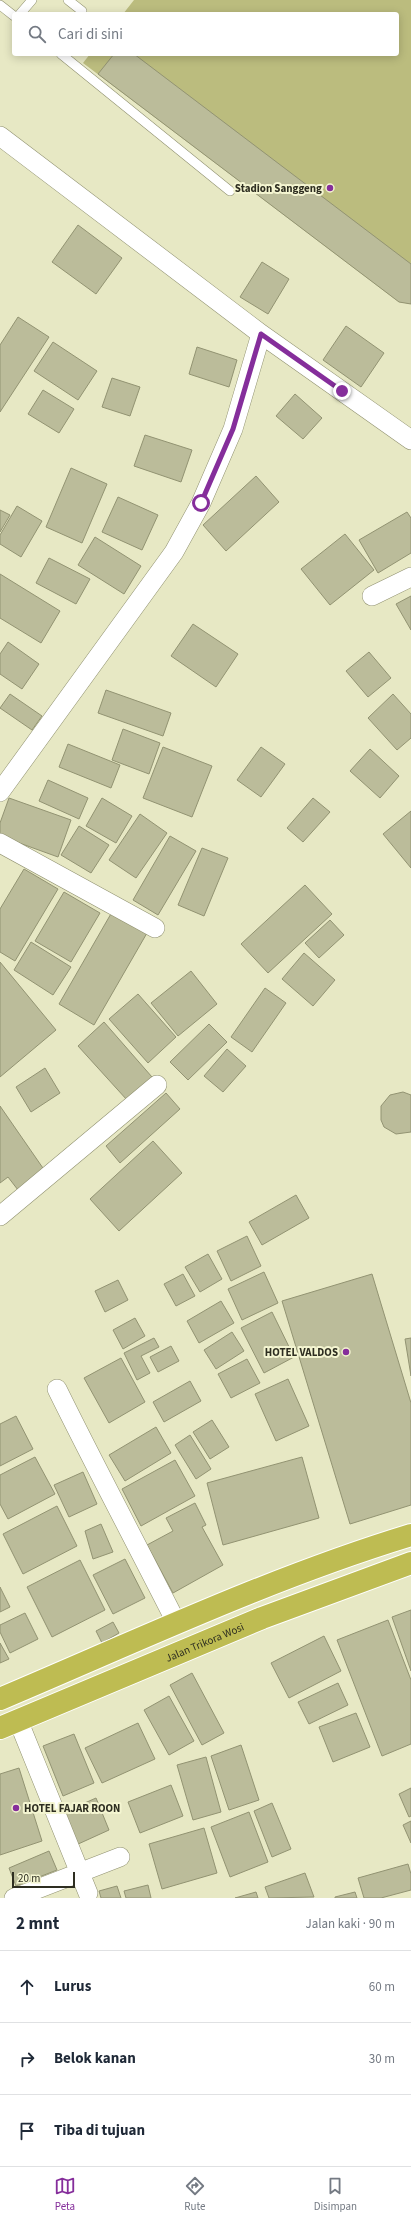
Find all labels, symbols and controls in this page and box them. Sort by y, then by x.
search box [12,12,399,56]
icon: search [26,23,48,45]
text: Cari di sini [58,24,123,45]
place label: Stadion Sanggeng [235,181,322,196]
marker: Stadion Sanggeng [325,183,335,193]
route end [333,382,351,400]
route start [192,494,210,512]
place label: HOTEL VALDOS [265,1345,338,1360]
marker: HOTEL VALDOS [341,1347,351,1357]
street label: Jalan Trikora Wosi [163,1619,246,1665]
place label: HOTEL FAJAR ROON [24,1801,120,1816]
marker: HOTEL FAJAR ROON [11,1803,21,1813]
scale bar [12,1870,75,1889]
text: 20 m [18,1871,40,1886]
text: 2 mnt [16,1912,59,1936]
text: Jalan kaki · 90 m [305,1915,395,1933]
icon: ahead [16,1976,38,1998]
text: Lurus [54,1976,91,1997]
text: 60 m [369,1978,395,1996]
icon: right [16,2048,38,2070]
text: Belok kanan [54,2048,136,2069]
text: 30 m [369,2050,395,2068]
icon: arrive [16,2120,38,2142]
text: Tiba di tujuan [54,2120,145,2141]
tab: Peta [54,2175,76,2214]
tab: Rute [184,2175,206,2214]
tab: Disimpan [314,2175,357,2214]

